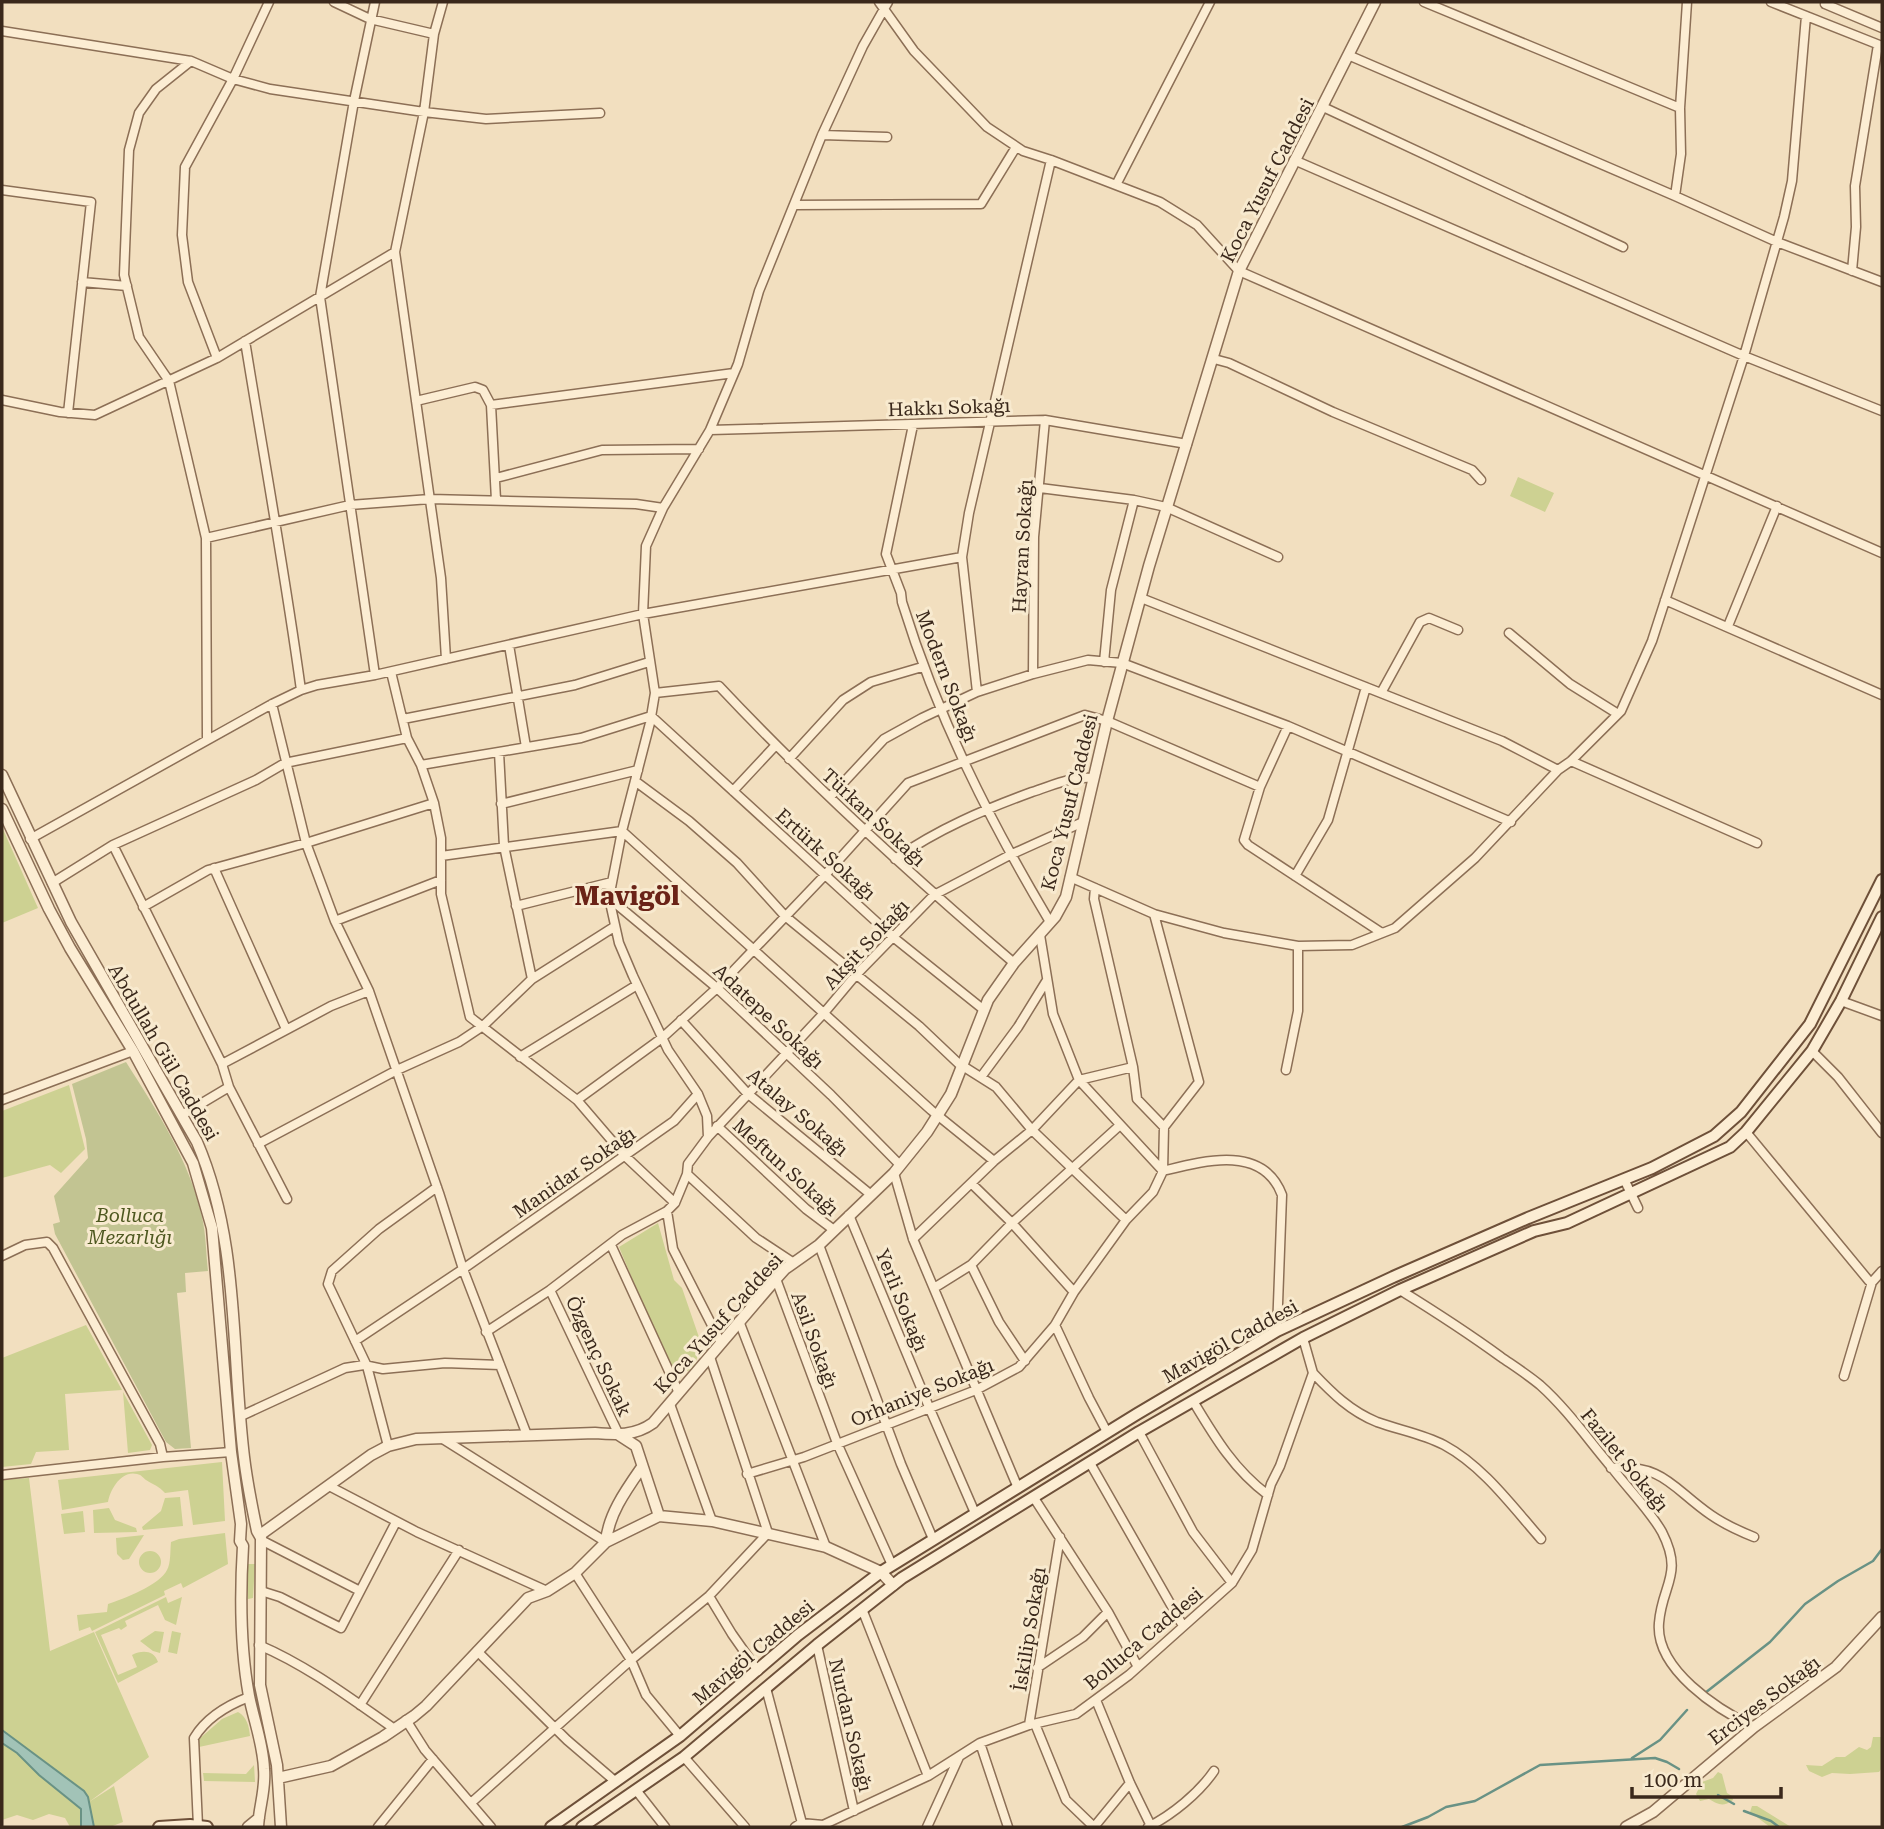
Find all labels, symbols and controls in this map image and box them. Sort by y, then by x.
street label: Koca Yusuf Caddesi [1216,94,1319,266]
street label: Hakkı Sokağı [887,394,1011,421]
street label: Hayran Sokağı [1008,479,1037,614]
street label: Modern Sokağı [911,607,982,745]
street label: Koca Yusuf Caddesi [1036,711,1103,893]
street label: Türkan Sokağı [817,764,930,871]
street label: Ertürk Sokağı [771,804,880,905]
district label: Mavigöl [575,881,680,911]
street label: Akşit Sokağı [819,895,914,994]
street label: Adatepe Sokağı [709,959,829,1074]
street label: Abdullah Gül Caddesi [104,960,224,1145]
street label: Atalay Sokağı [743,1064,853,1161]
street label: Meftun Sokağı [728,1114,843,1221]
street label: Manidar Sokağı [509,1122,640,1223]
park label: Bolluca Mezarlığı [87,1204,172,1249]
street label: Yerli Sokağı [870,1245,933,1355]
street label: Koca Yusuf Caddesi [649,1248,788,1398]
street label: Asil Sokağı [786,1289,843,1392]
street label: Özgenç Sokak [561,1292,636,1420]
street label: Mavigöl Caddesi [1159,1295,1302,1388]
street label: Orhaniye Sokağı [847,1353,997,1432]
street label: Fazilet Sokağı [1576,1404,1673,1517]
street label: İskilip Sokağı [1008,1565,1051,1693]
street label: Bolluca Caddesi [1079,1582,1207,1695]
street label: Mavigöl Caddesi [688,1595,819,1710]
street label: Erciyes Sokağı [1704,1651,1825,1750]
street label: Nurdan Sokağı [824,1656,877,1794]
scale bar [1632,1756,1781,1800]
text: 100 m [1643,1768,1703,1792]

